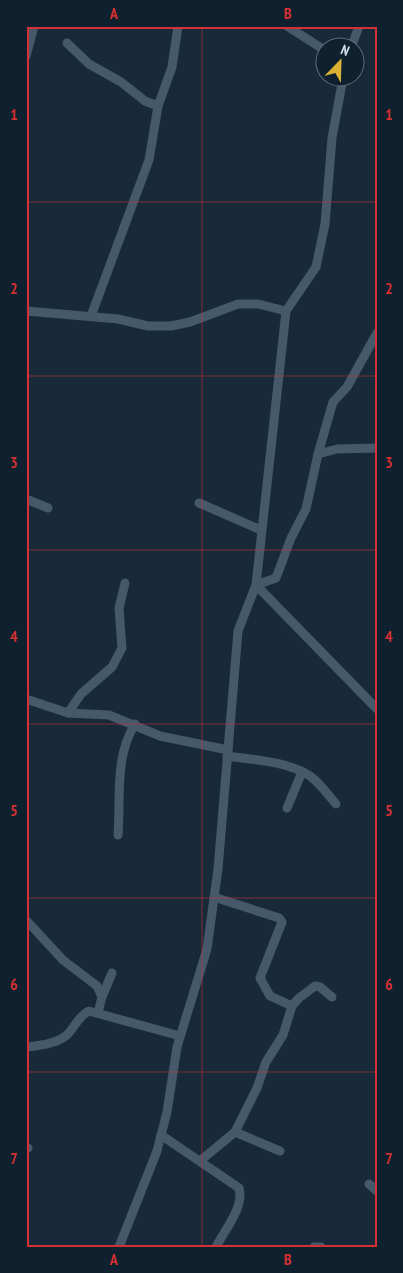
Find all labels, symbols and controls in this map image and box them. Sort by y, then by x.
text: A [109,3,119,23]
text: B [284,3,292,23]
north arrow [316,38,366,88]
text: N [338,40,352,60]
text: 1 [10,104,18,124]
text: 1 [385,104,393,124]
text: 2 [10,278,18,298]
text: 2 [385,278,393,298]
text: 3 [10,452,18,472]
text: 3 [385,452,393,472]
text: 4 [10,626,18,646]
text: 4 [385,626,393,646]
text: 5 [10,800,18,820]
text: 5 [385,800,393,820]
text: 6 [10,974,18,994]
text: 6 [385,974,393,994]
text: 7 [10,1148,18,1168]
text: 7 [385,1148,393,1168]
text: A [109,1249,119,1269]
text: B [284,1249,292,1269]

